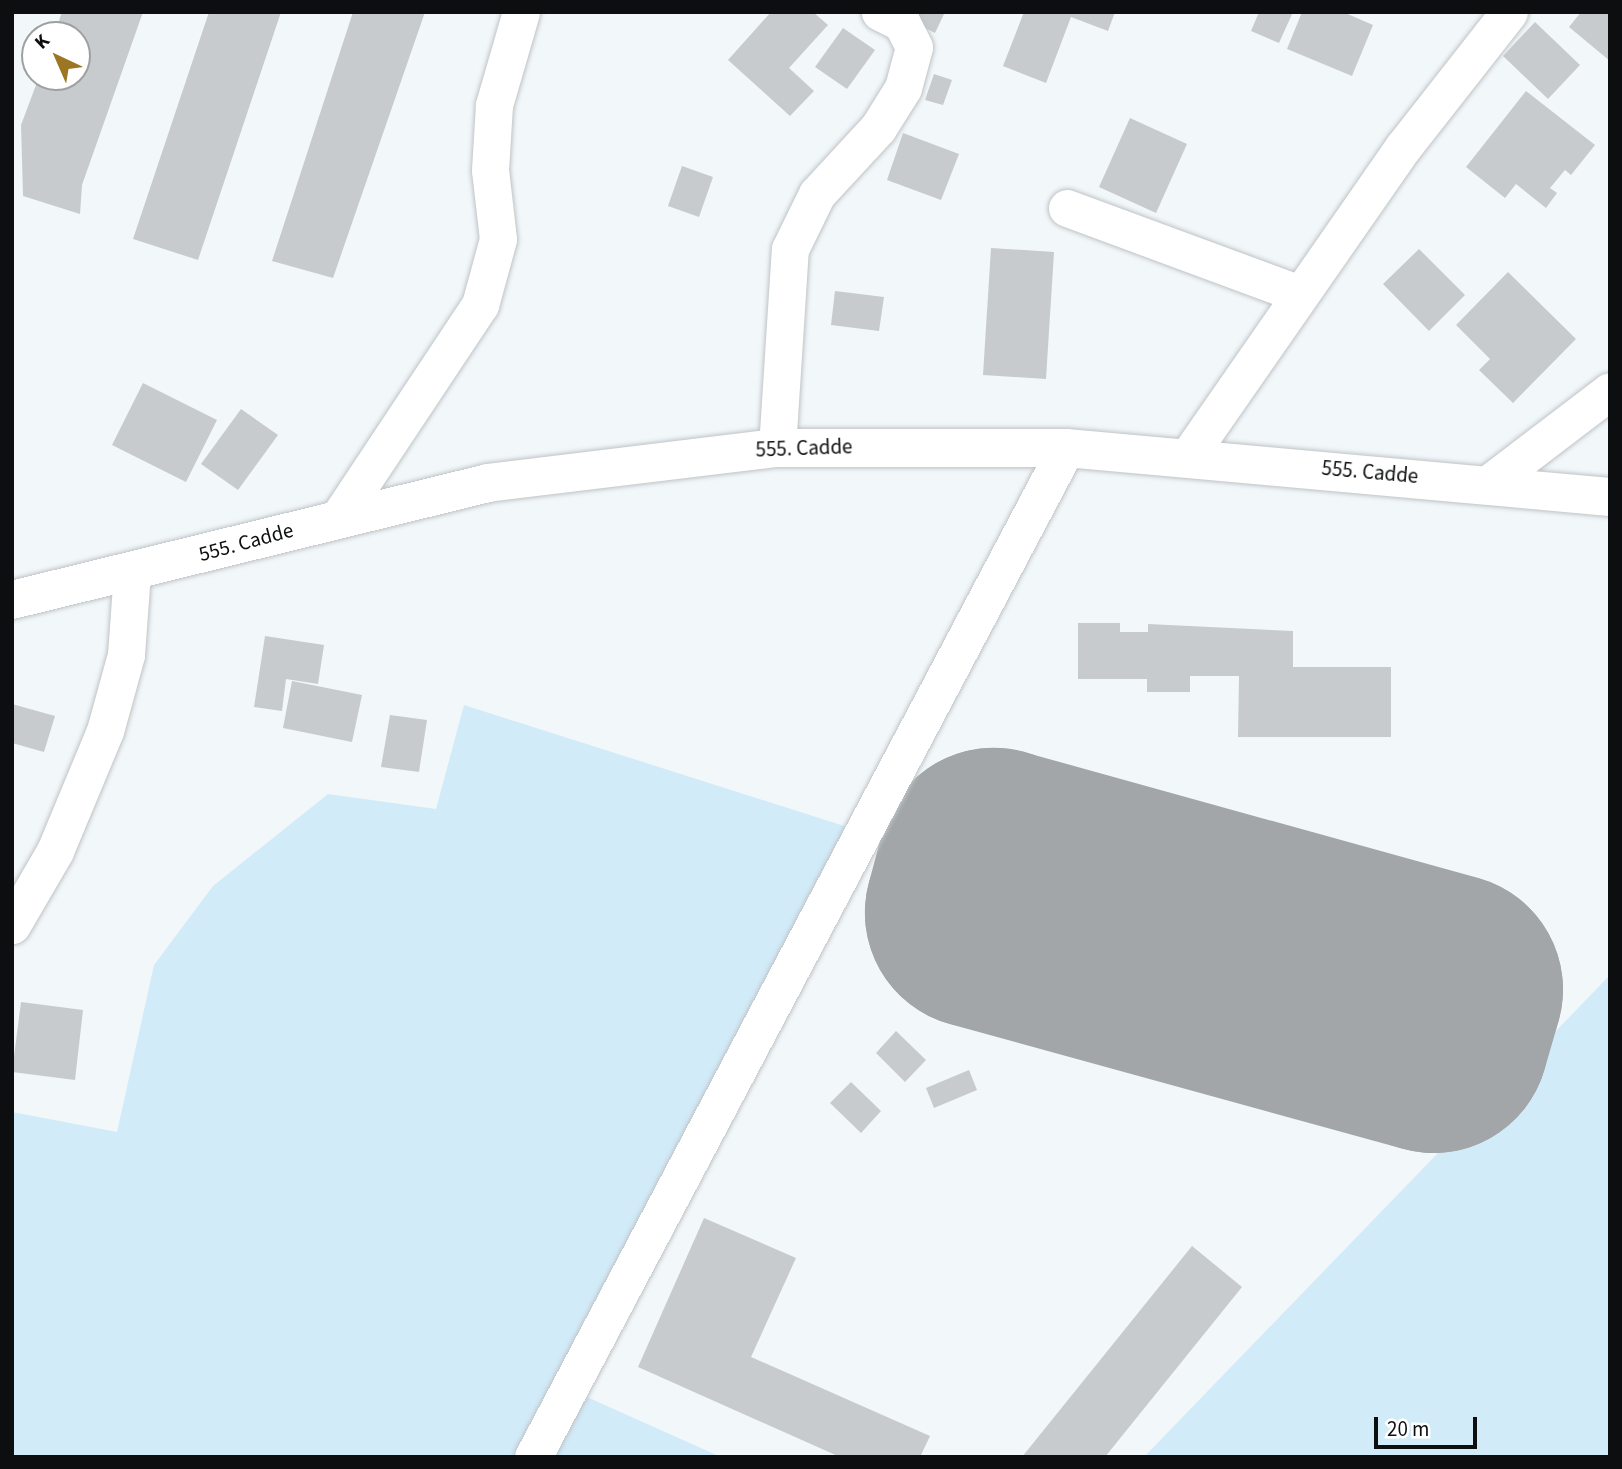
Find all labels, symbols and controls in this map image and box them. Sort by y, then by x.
north arrow [21,21,91,91]
text: K [29,28,56,56]
street label: 555. Cadde [755,434,853,462]
street label: 555. Cadde [1321,455,1419,489]
street label: 555. Cadde [196,517,296,567]
scale bar [1377,1402,1480,1446]
text: 20 m [1387,1414,1429,1444]

